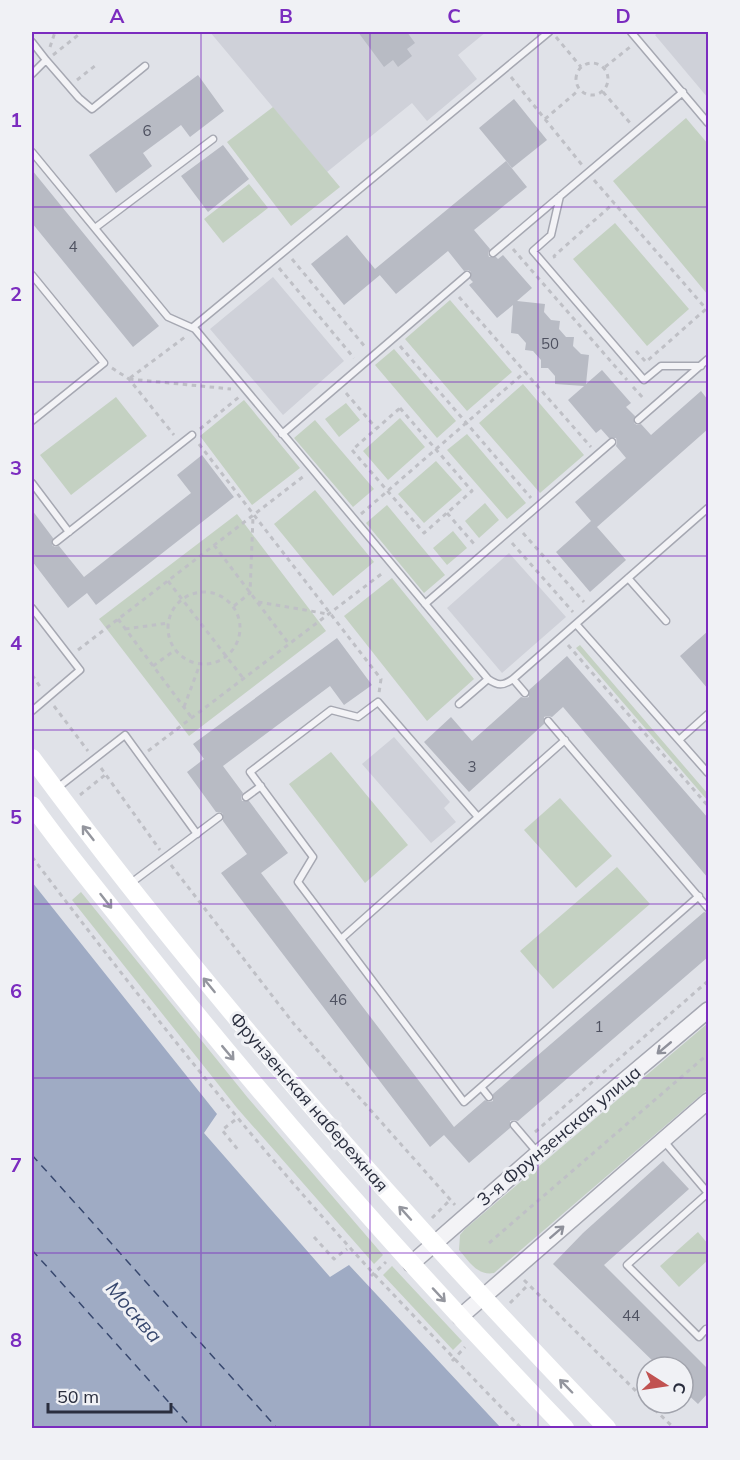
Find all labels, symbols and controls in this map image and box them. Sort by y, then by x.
text: A [110,3,125,28]
text: B [279,3,293,28]
text: C [447,3,461,28]
text: D [615,3,631,28]
text: 1 [10,107,22,132]
house number: 6 [142,121,152,140]
house number: 4 [68,237,78,256]
text: 2 [10,281,22,306]
house number: 50 [541,334,559,353]
text: 3 [10,455,22,480]
text: 4 [10,630,22,655]
house number: 3 [467,757,477,776]
text: 5 [10,804,22,829]
one-way arrow [81,825,94,841]
one-way arrow [100,892,113,908]
text: 6 [10,978,22,1003]
one-way arrow [203,978,216,994]
house number: 46 [329,990,347,1009]
street label: Фрунзенская набережная [225,1007,394,1196]
house number: 1 [594,1017,604,1036]
one-way arrow [657,1041,672,1055]
one-way arrow [221,1045,235,1060]
street label: 3-я Фрунзенская улица [472,1060,645,1211]
text: 7 [10,1152,22,1177]
one-way arrow [398,1205,411,1221]
one-way arrow [549,1225,565,1239]
water label: Москва [101,1276,168,1347]
one-way arrow [432,1287,446,1302]
house number: 44 [622,1306,640,1325]
text: 8 [10,1327,22,1352]
north arrow [635,1355,695,1415]
scale bar [48,1376,171,1414]
one-way arrow [559,1379,574,1394]
text: С [669,1381,691,1396]
text: 50 m [57,1385,99,1408]

